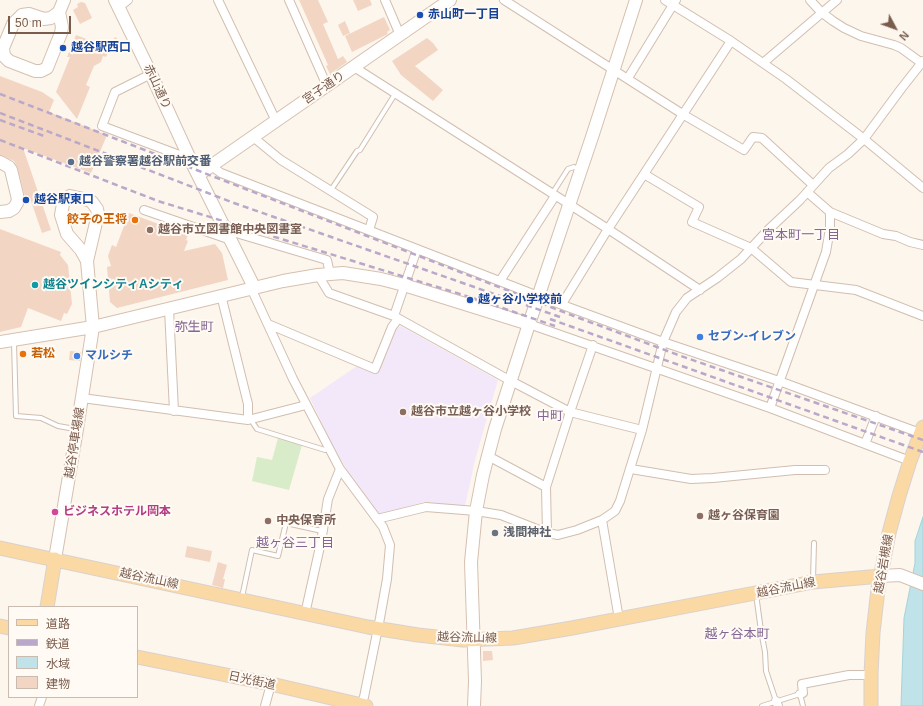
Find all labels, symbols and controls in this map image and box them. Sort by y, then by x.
scale bar [10,8,73,34]
place label: 赤山町一丁目 [428,8,500,22]
north arrow [875,8,915,48]
marker: 赤山町一丁目 [415,10,425,20]
text: 50 m [15,16,42,30]
text: N [897,29,911,43]
place label: 越谷駅西口 [71,41,131,55]
marker: 越谷駅西口 [58,43,68,53]
street label: 赤山通り [140,62,174,112]
street label: 宮子通り [300,69,348,107]
place label: 越谷警察署越谷駅前交番 [79,155,211,169]
marker: 越谷警察署越谷駅前交番 [66,157,76,167]
place label: 越谷駅東口 [34,193,94,207]
marker: 越谷駅東口 [21,195,31,205]
place label: 餃子の王将 [67,213,127,227]
marker: 餃子の王将 [130,215,140,225]
place label: 越谷市立図書館中央図書室 [158,223,302,237]
marker: 越谷市立図書館中央図書室 [145,225,155,235]
district label: 宮本町一丁目 [762,227,840,243]
place label: 越谷ツインシティAシティ [43,278,184,292]
marker: 越谷ツインシティAシティ [30,280,40,290]
place label: 越ヶ谷小学校前 [478,293,562,307]
marker: 越ヶ谷小学校前 [465,295,475,305]
district label: 弥生町 [175,319,213,335]
place label: セブン-イレブン [708,330,796,344]
marker: セブン-イレブン [695,332,705,342]
place label: 若松 [31,347,55,361]
marker: 若松 [18,349,28,359]
place label: マルシチ [85,349,133,363]
marker: マルシチ [72,351,82,361]
place label: 越谷市立越ヶ谷小学校 [411,405,531,419]
street label: 越谷停車場線 [62,406,88,480]
marker: 越谷市立越ヶ谷小学校 [398,407,408,417]
district label: 中町 [537,408,563,424]
place label: ビジネスホテル岡本 [63,505,171,519]
marker: ビジネスホテル岡本 [50,507,60,517]
place label: 越ヶ谷保育園 [708,509,780,523]
marker: 越ヶ谷保育園 [695,511,705,521]
place label: 中央保育所 [276,514,336,528]
marker: 中央保育所 [263,516,273,526]
place label: 浅間神社 [503,526,551,540]
marker: 浅間神社 [490,528,500,538]
street label: 越谷岩槻線 [872,533,896,595]
district label: 越ヶ谷三丁目 [256,535,334,551]
street label: 越谷流山線 [118,566,180,592]
street label: 越谷流山線 [755,575,817,601]
legend [8,606,138,698]
text: 道路 [46,617,70,631]
district label: 越ヶ谷本町 [705,626,769,642]
street label: 越谷流山線 [437,630,497,646]
text: 鉄道 [46,637,70,651]
text: 水域 [46,657,70,671]
street label: 日光街道 [227,669,277,693]
text: 建物 [46,677,70,691]

